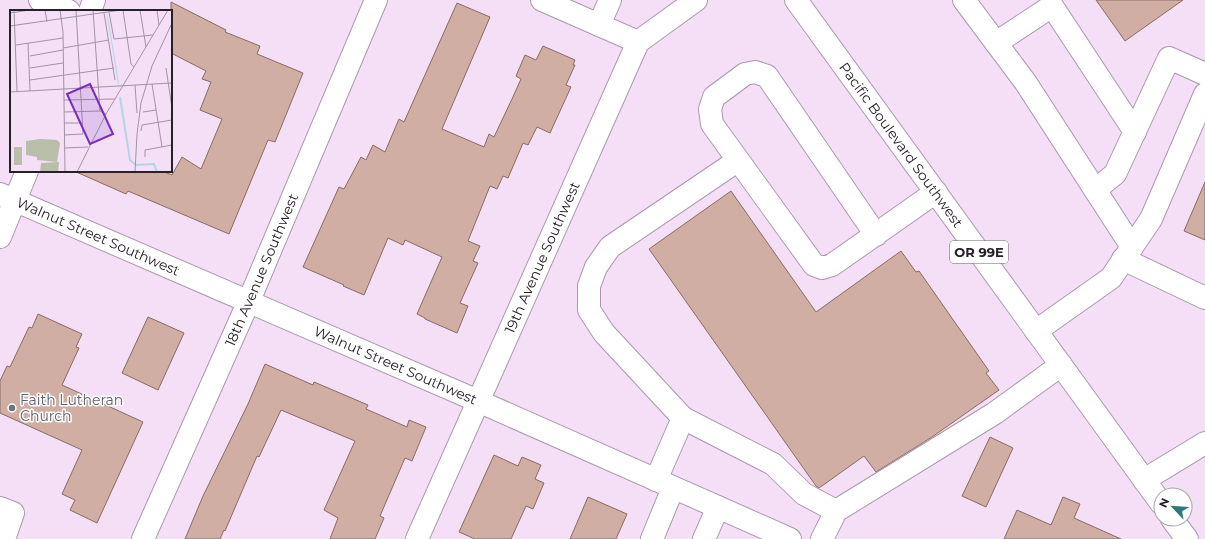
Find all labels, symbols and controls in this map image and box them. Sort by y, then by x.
inset map [10,10,172,172]
street label: Pacific Boulevard Southwest [835,59,967,231]
street label: 19th Avenue Southwest [501,179,584,336]
street label: 18th Avenue Southwest [221,191,302,349]
street label: Walnut Street Southwest [14,193,183,280]
road number: OR 99E [950,241,1008,263]
street label: Walnut Street Southwest [311,322,480,409]
place label: Faith Lutheran Church [20,391,123,425]
marker: Faith Lutheran Church [7,403,17,413]
north arrow [1153,487,1193,527]
text: N [1156,496,1172,510]

